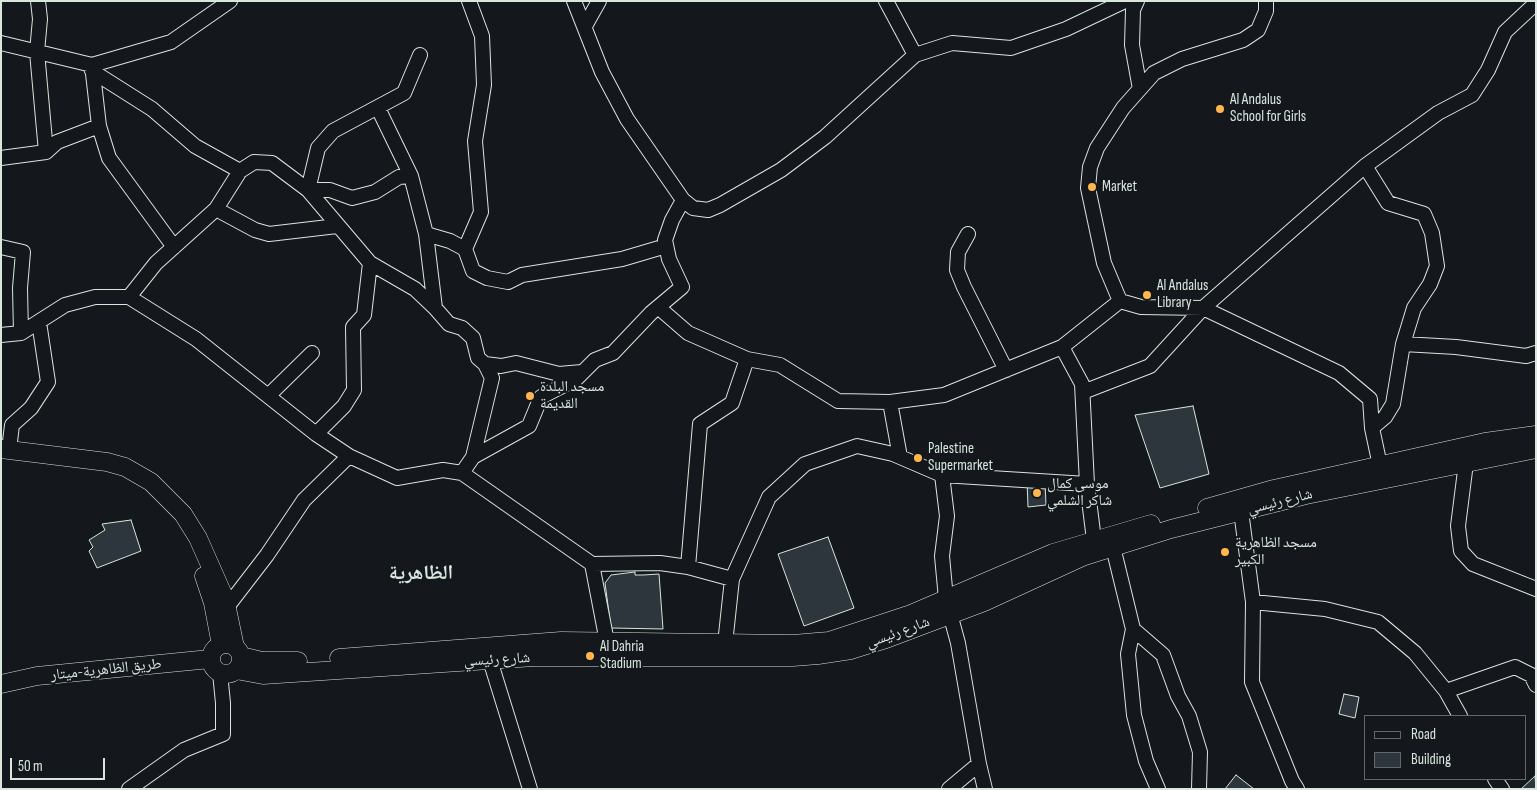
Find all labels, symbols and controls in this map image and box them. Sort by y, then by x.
place label: Al Andalus School for Girls [1230,91,1306,126]
marker: Al Andalus School for Girls [1214,103,1226,115]
place label: Market [1102,178,1137,196]
marker: Market [1086,181,1098,193]
place label: Al Andalus Library [1157,277,1208,312]
marker: Al Andalus Library [1141,289,1153,301]
place label: مسجد البلدة القديمة [540,378,604,413]
marker: مسجد البلدة القديمة [524,390,536,402]
place label: Palestine Supermarket [928,440,993,475]
marker: Palestine Supermarket [912,452,924,464]
place label: موسى كمال شاكر الشلمي [1047,475,1112,510]
street label: شارع رئيسي [1246,485,1314,519]
marker: موسى كمال شاكر الشلمي [1031,487,1043,499]
place label: مسجد الظاهرية الكبير [1235,534,1317,569]
marker: مسجد الظاهرية الكبير [1219,546,1231,558]
district label: الظاهرية [389,562,453,586]
street label: شارع رئيسي [864,613,932,653]
place label: Al Dahria Stadium [600,638,644,673]
street label: شارع رئيسي [463,649,531,671]
marker: Al Dahria Stadium [584,650,596,662]
street label: طريق الظاهرية-ميتار [50,655,162,685]
legend [1364,715,1527,780]
text: Road [1411,725,1436,744]
scale bar [12,748,108,780]
text: Building [1411,750,1451,769]
text: 50 m [18,757,43,776]

